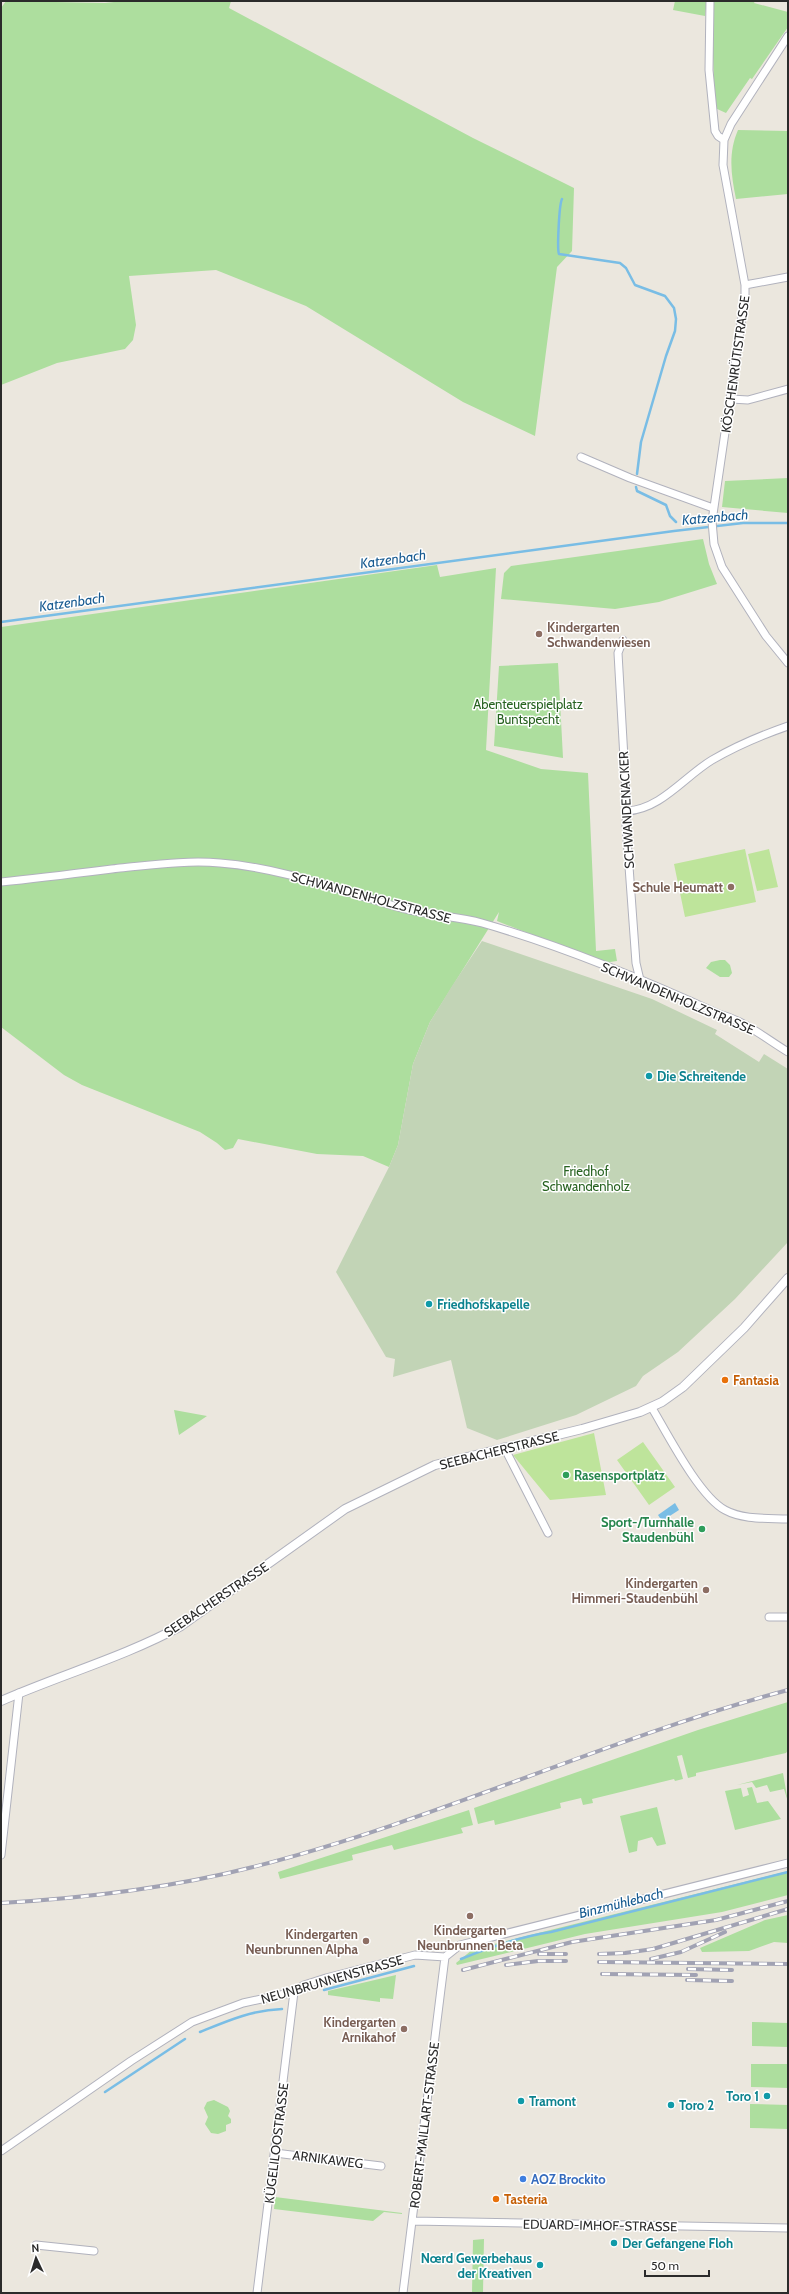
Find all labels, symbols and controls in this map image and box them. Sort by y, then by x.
street label: KÖSCHENRÜTISTRASSE [717,294,753,434]
water label: Katzenbach [681,505,749,529]
water label: Katzenbach [359,545,427,573]
water label: Katzenbach [38,588,106,616]
place label: Kindergarten Schwandenwiesen [547,619,650,650]
marker: Kindergarten Schwandenwiesen [534,629,544,639]
park label: Abenteuerspielplatz Buntspecht [473,696,583,727]
street label: SCHWANDENACKER [615,751,637,869]
street label: SCHWANDENHOLZSTRASSE [289,868,453,926]
place label: Schule Heumatt [632,879,724,895]
marker: Schule Heumatt [726,882,736,892]
street label: SCHWANDENHOLZSTRASSE [599,958,757,1038]
place label: Die Schreitende [657,1068,746,1084]
marker: Die Schreitende [644,1071,654,1081]
park label: Friedhof Schwandenholz [542,1163,630,1194]
place label: Friedhofskapelle [437,1296,530,1312]
marker: Friedhofskapelle [424,1299,434,1309]
place label: Fantasia [733,1372,779,1388]
marker: Fantasia [720,1375,730,1385]
street label: SEEBACHERSTRASSE [438,1427,560,1473]
place label: Rasensportplatz [574,1467,665,1483]
marker: Rasensportplatz [561,1470,571,1480]
place label: Sport-/Turnhalle Staudenbühl [601,1514,695,1545]
marker: Sport-/Turnhalle Staudenbühl [697,1524,707,1534]
street label: SEEBACHERSTRASSE [161,1558,271,1640]
place label: Kindergarten Himmeri-Staudenbühl [571,1575,699,1606]
marker: Kindergarten Himmeri-Staudenbühl [701,1585,711,1595]
water label: Binzmühlebach [577,1884,665,1922]
marker: Kindergarten Neunbrunnen Beta [465,1911,475,1921]
place label: Kindergarten Neunbrunnen Beta [417,1922,523,1953]
place label: Kindergarten Neunbrunnen Alpha [245,1926,359,1957]
marker: Kindergarten Neunbrunnen Alpha [361,1936,371,1946]
street label: NEUNBRUNNENSTRASSE [259,1951,405,2007]
place label: Kindergarten Arnikahof [323,2014,397,2045]
marker: Kindergarten Arnikahof [399,2024,409,2034]
street label: ROBERT-MAILLART-STRASSE [406,2041,442,2209]
street label: KÜGELILOOSTRASSE [261,2082,291,2204]
place label: Toro 1 [726,2088,759,2104]
marker: Toro 1 [762,2091,772,2101]
place label: Tramont [529,2093,577,2109]
marker: Tramont [516,2096,526,2106]
place label: Toro 2 [679,2097,714,2113]
marker: Toro 2 [666,2100,676,2110]
street label: ARNIKAWEG [292,2147,365,2171]
place label: AOZ Brockito [531,2171,606,2187]
marker: AOZ Brockito [518,2174,528,2184]
place label: Tasteria [504,2191,548,2207]
marker: Tasteria [491,2194,501,2204]
street label: EDUARD-IMHOF-STRASSE [523,2216,677,2234]
place label: Der Gefangene Floh [622,2235,733,2251]
north arrow [16,2238,56,2278]
marker: Der Gefangene Floh [609,2238,619,2248]
text: N [31,2241,40,2255]
place label: Nœrd Gewerbehaus der Kreativen [421,2250,532,2281]
scale bar [645,2252,709,2278]
text: 50 m [651,2258,679,2273]
marker: Nœrd Gewerbehaus der Kreativen [535,2260,545,2270]

